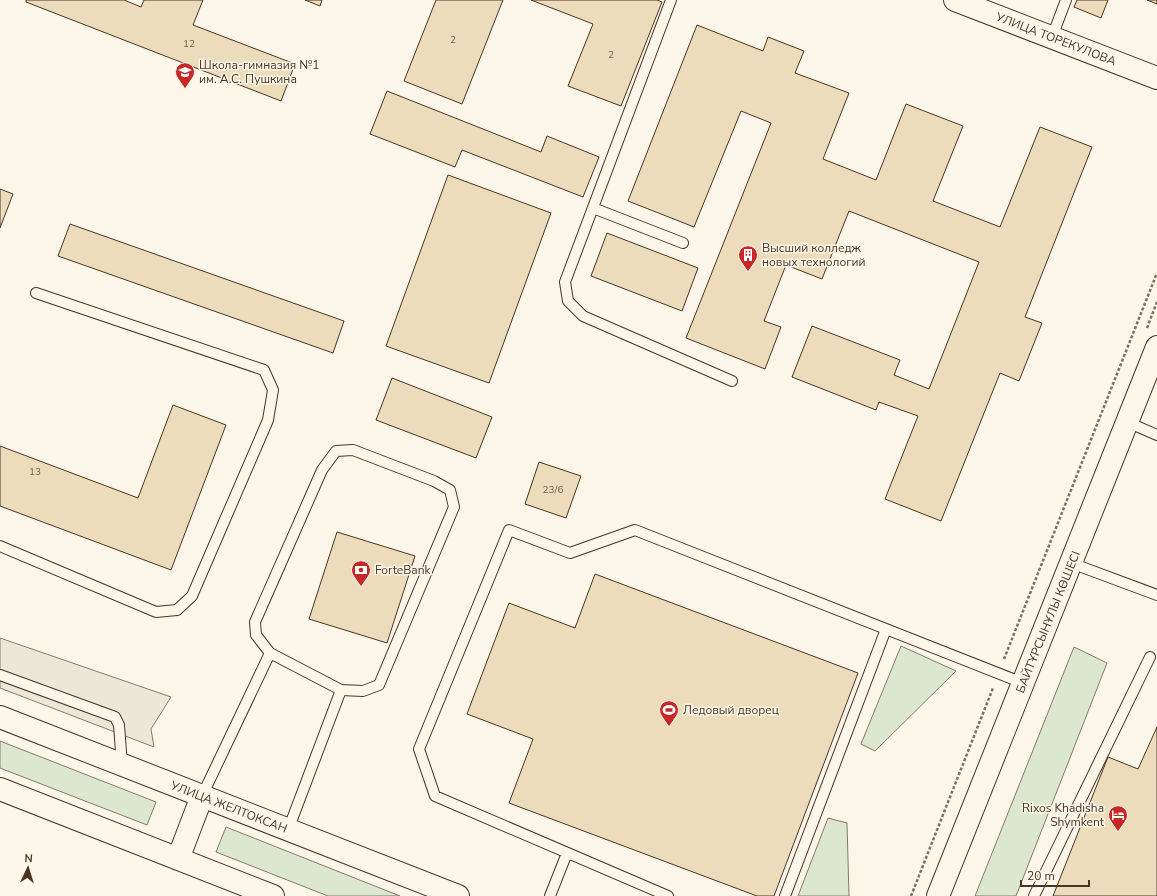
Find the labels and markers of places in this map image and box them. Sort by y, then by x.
place label: Школа-гимназия №1 им. А.С. Пушкина [199,57,319,87]
school or university icon: Школа-гимназия №1 им. А.С. Пушкина [174,61,196,89]
place label: Высший колледж новых технологий [762,240,865,270]
building icon: Высший колледж новых технологий [737,244,759,272]
bank icon: ForteBank [350,559,372,587]
place label: ForteBank [375,562,431,578]
sports icon: Ледовый дворец [658,699,680,727]
place label: Ледовый дворец [683,702,779,718]
place label: Rixos Khadisha Shymkent [1022,800,1105,830]
hotel icon: Rixos Khadisha Shymkent [1107,804,1129,832]

